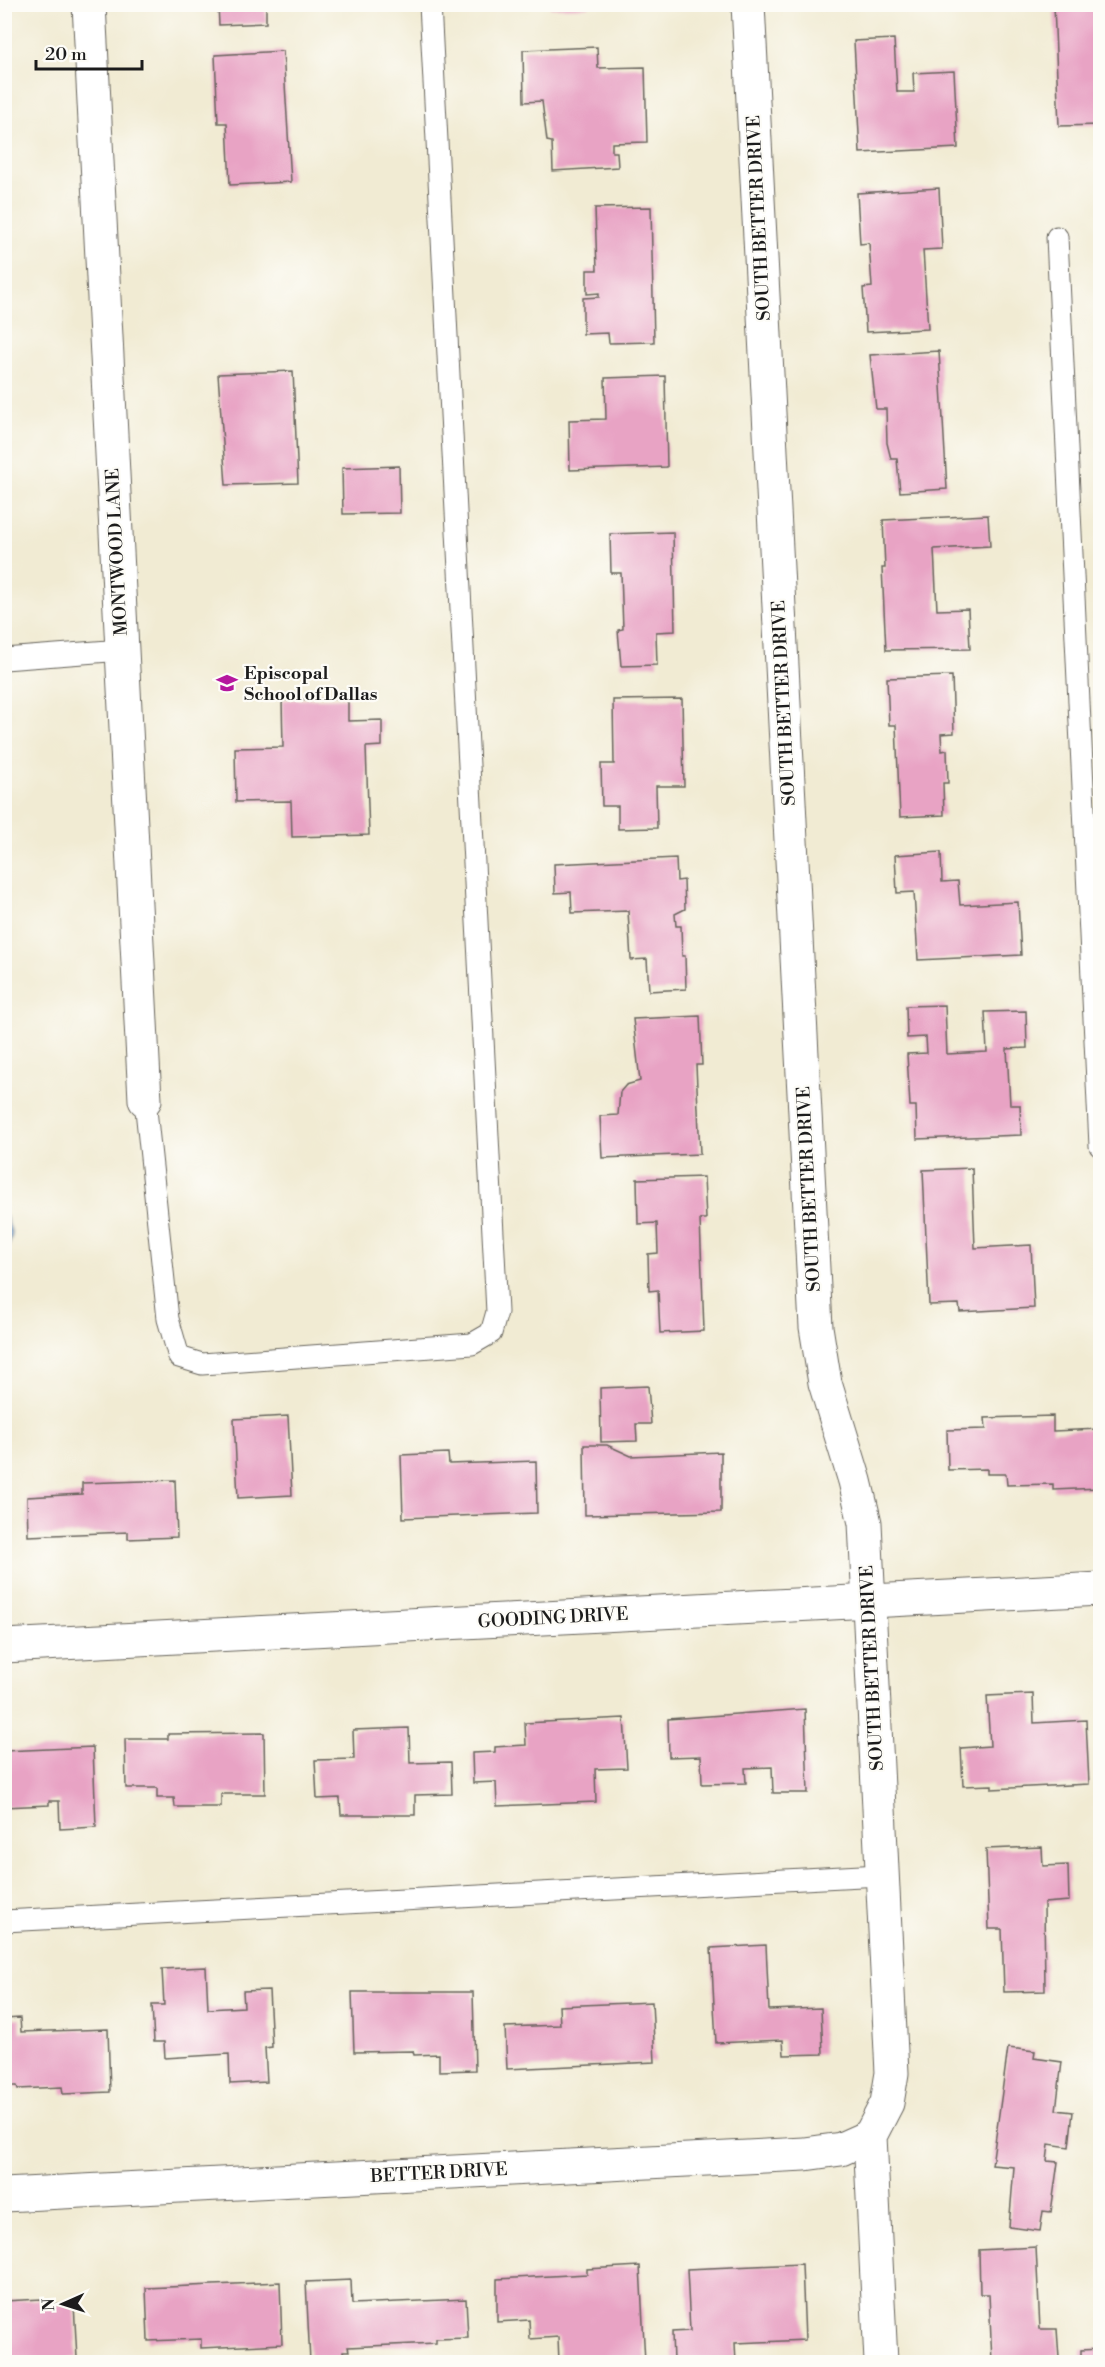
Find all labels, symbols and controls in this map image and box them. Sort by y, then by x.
scale bar [36,33,142,71]
text: 20 m [45,43,87,66]
street label: SOUTH BETTER DRIVE [742,115,776,321]
street label: MONTWOOD LANE [101,468,133,636]
street label: SOUTH BETTER DRIVE [767,600,801,806]
place label: Episcopal School of Dallas [244,662,378,706]
school or university icon: Episcopal School of Dallas [215,671,239,695]
street label: SOUTH BETTER DRIVE [792,1086,826,1292]
street label: SOUTH BETTER DRIVE [855,1565,889,1771]
street label: GOODING DRIVE [477,1603,629,1633]
street label: BETTER DRIVE [369,2158,508,2188]
north arrow [33,2274,93,2334]
text: N [39,2298,59,2312]

